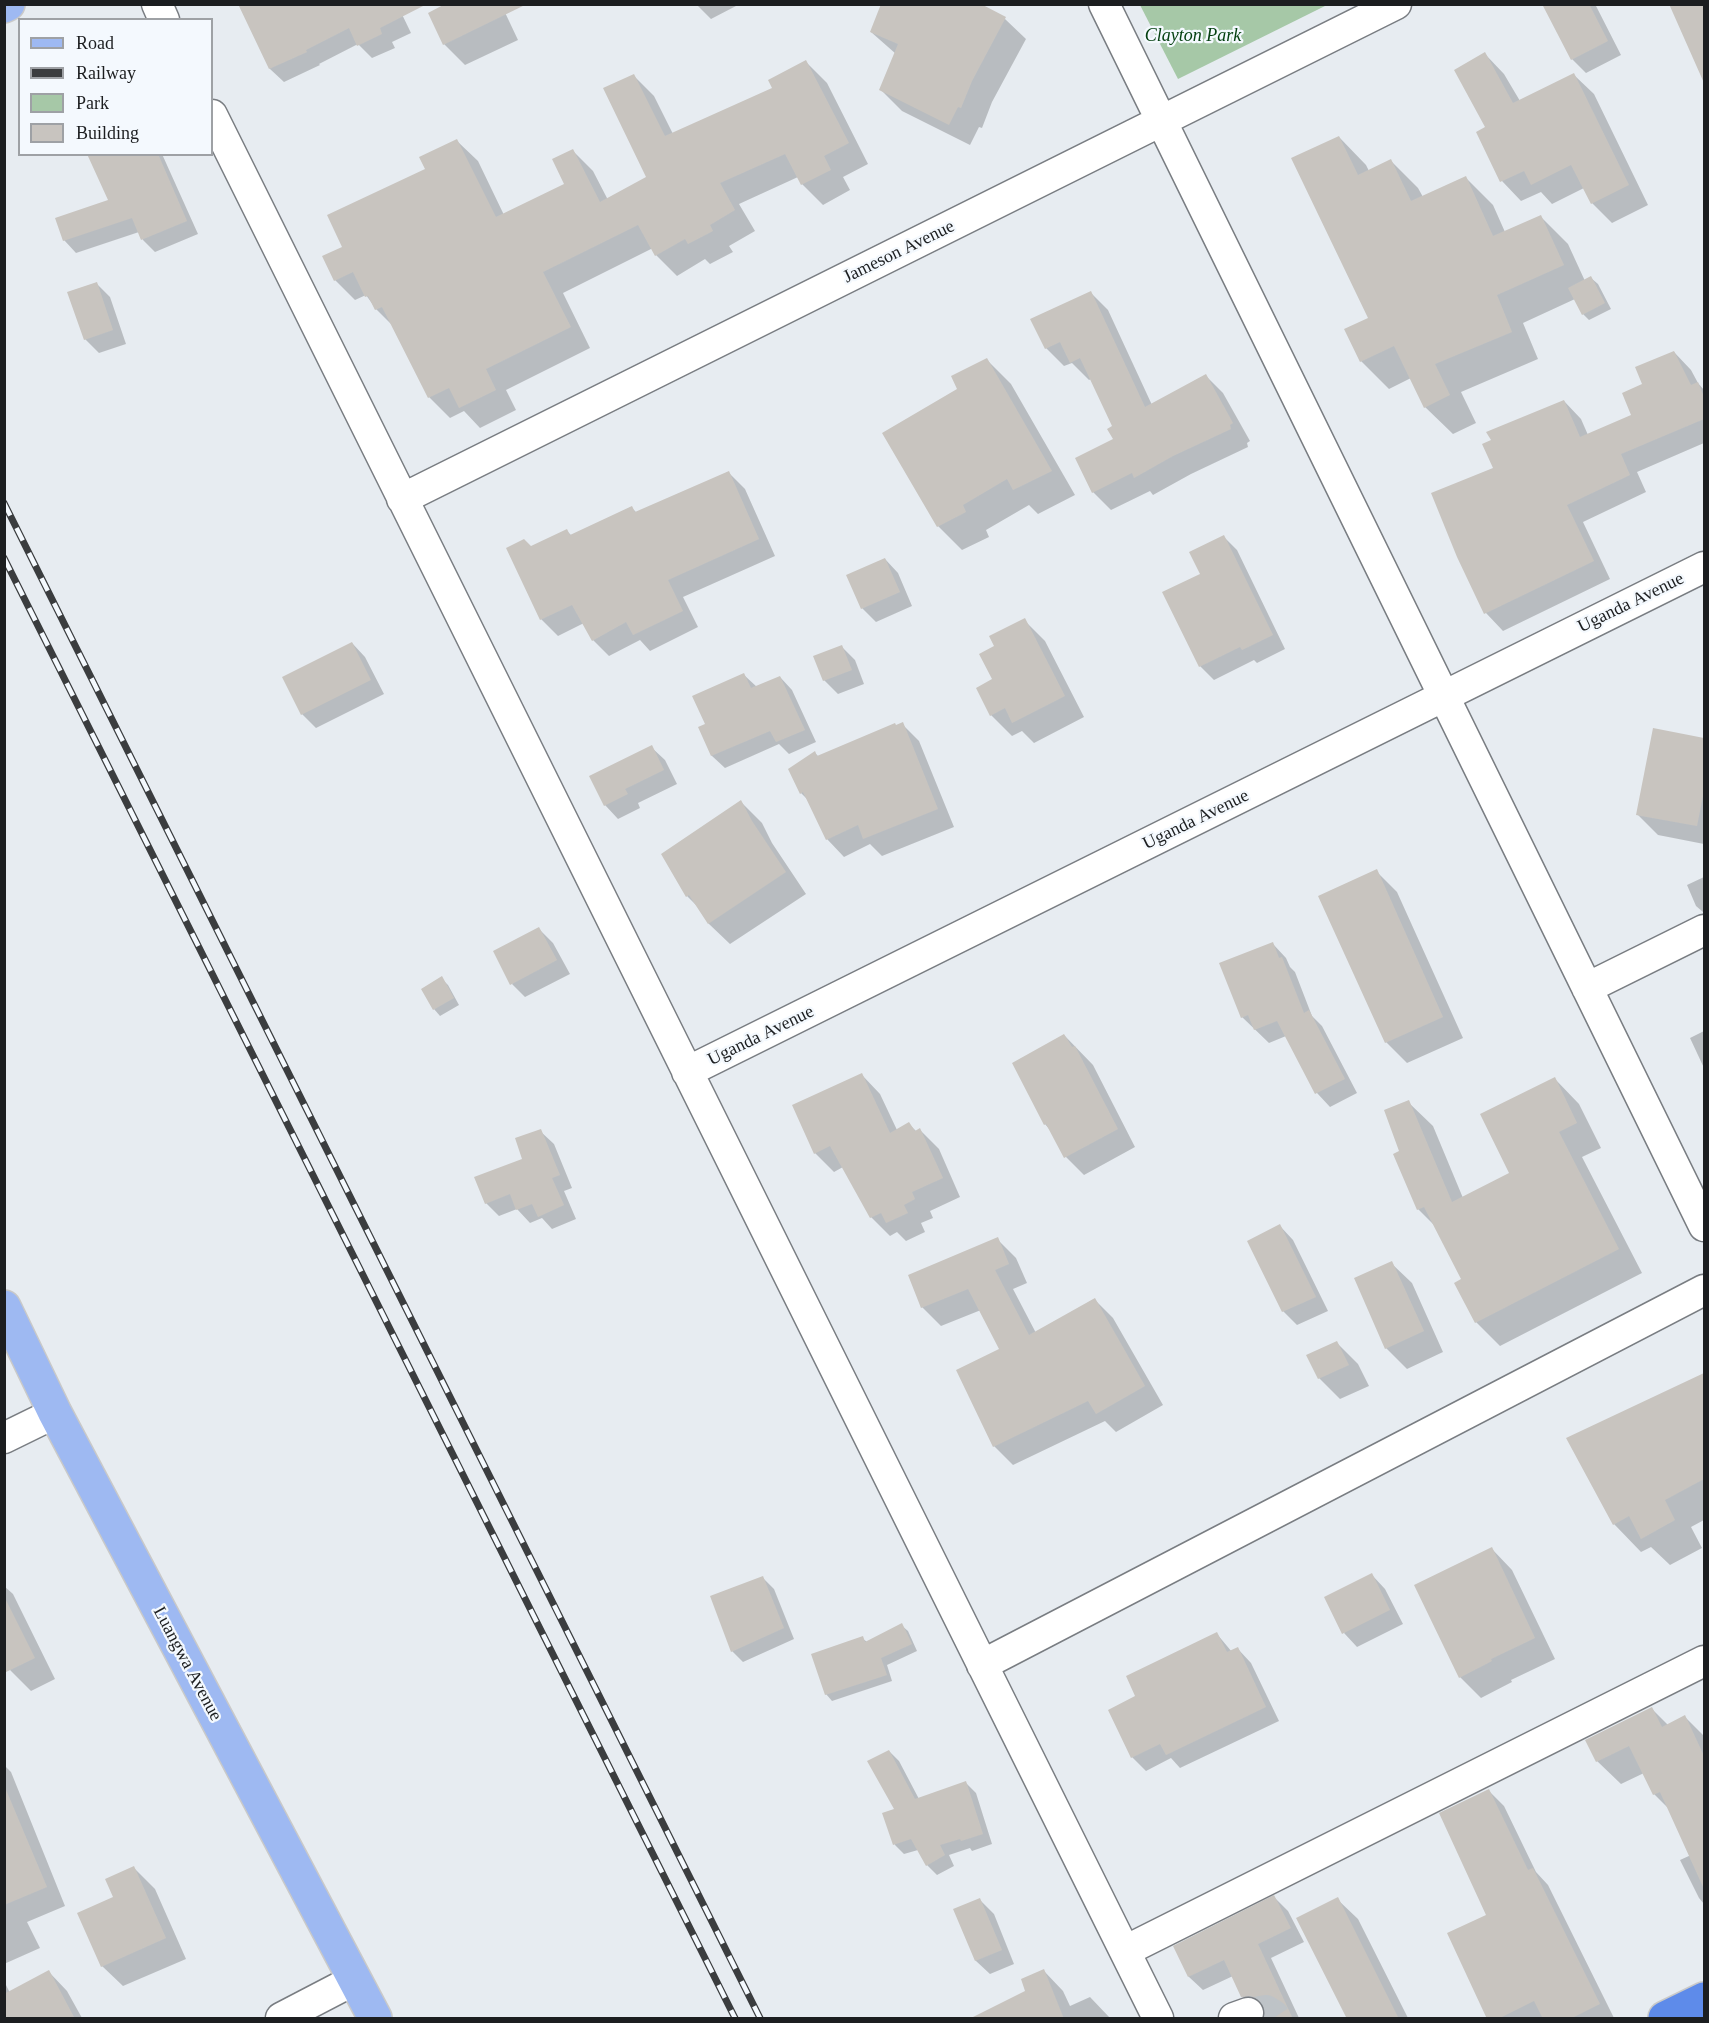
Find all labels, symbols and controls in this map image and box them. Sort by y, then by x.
legend [18,18,213,156]
park label: Clayton Park [1145,25,1241,47]
text: Road [76,33,114,53]
text: Railway [76,63,136,83]
text: Park [76,93,109,113]
text: Building [76,123,139,143]
street label: Jameson Avenue [840,216,958,288]
street label: Uganda Avenue [1575,568,1687,638]
street label: Uganda Avenue [1140,785,1252,855]
street label: Uganda Avenue [705,1001,817,1071]
street label: Luangwa Avenue [148,1603,226,1725]

